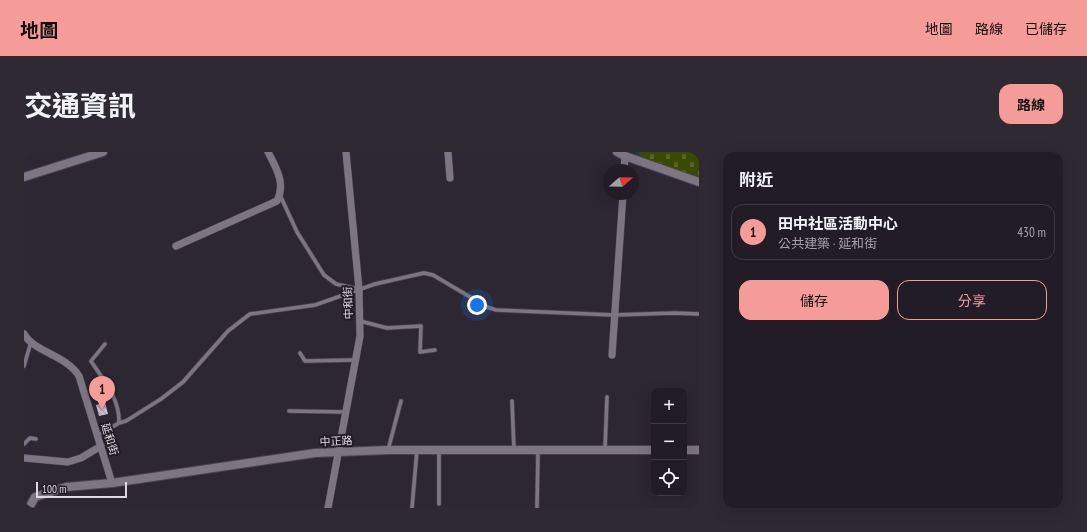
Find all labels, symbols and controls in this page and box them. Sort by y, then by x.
text: 地圖 [20,18,58,42]
text: 地圖 [925,20,953,38]
text: 路線 [975,20,1003,38]
text: 已儲存 [1025,20,1067,38]
button: 路線 [999,84,1063,124]
text: 交通資訊 [24,87,136,124]
north arrow [603,164,639,200]
text: 附近 [739,169,773,191]
text: 田中社區活動中心 [778,214,898,233]
text: 1 [750,224,756,241]
text: 430 m [1017,224,1046,241]
text: 公共建築 · 延和街 [778,235,877,252]
button: 儲存 [739,280,889,320]
button: 分享 [897,280,1047,320]
street label: 中和街 [340,286,356,320]
your location [467,295,487,315]
pin: 1 [89,376,115,409]
map controls [651,388,687,496]
button: + [651,388,687,424]
street label: 延和街 [98,421,122,457]
button: − [651,424,687,460]
street label: 中正路 [319,433,353,449]
button: locate [651,460,687,496]
scale bar [36,480,127,499]
text: 100 m [42,482,66,496]

